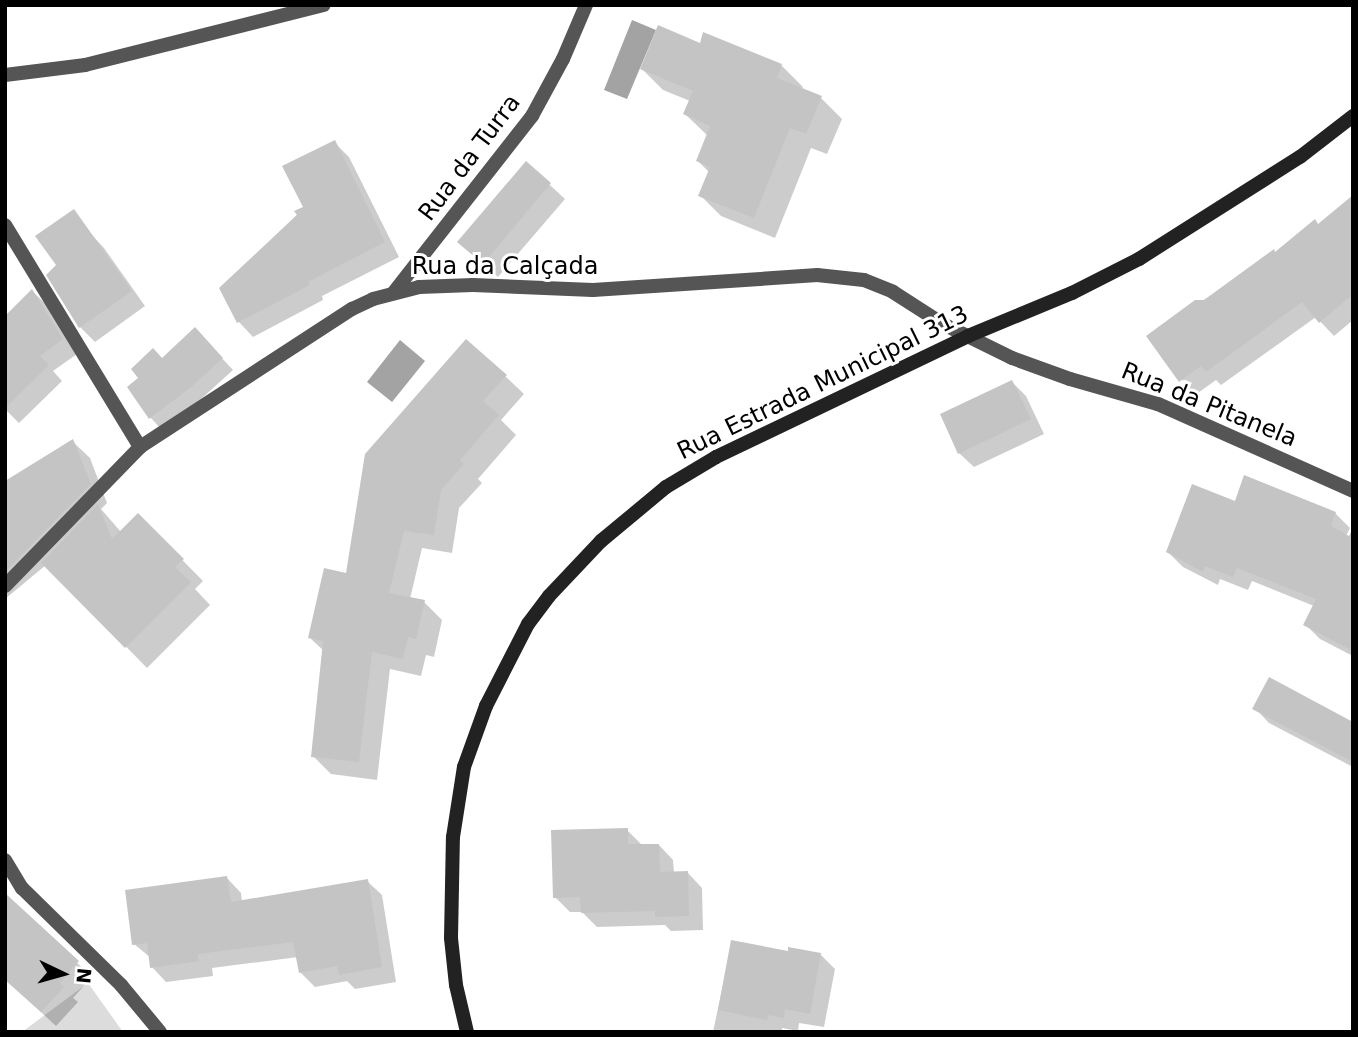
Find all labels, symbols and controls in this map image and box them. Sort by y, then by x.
street label: Rua da Turra [413,89,527,227]
street label: Rua da Calçada [412,253,598,281]
street label: Rua Estrada Municipal 313 [673,300,973,466]
street label: Rua da Pitanela [1117,357,1301,453]
north arrow [28,939,98,1009]
text: N [72,967,96,985]

